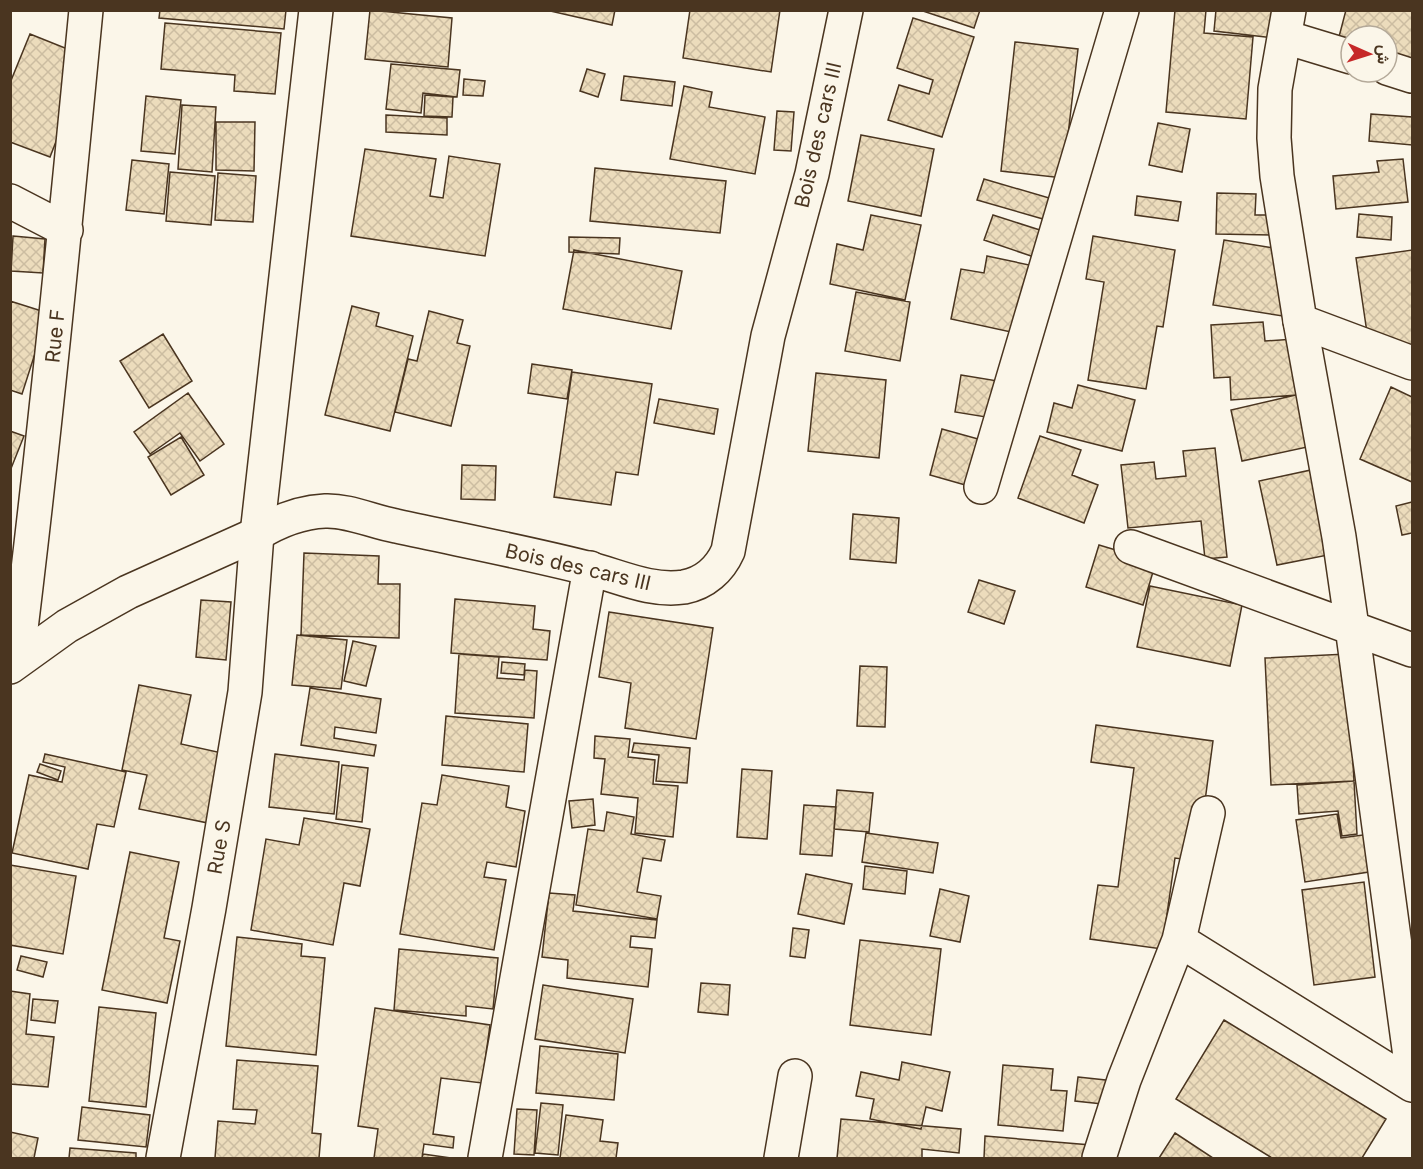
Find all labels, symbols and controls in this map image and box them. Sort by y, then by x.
north arrow [1339,24,1399,84]
text: ش [1373,45,1394,65]
street label: Bois des cars III [790,60,846,210]
street label: Rue F [40,308,70,364]
street label: Bois des cars III [503,539,653,595]
street label: Rue S [202,818,236,876]

